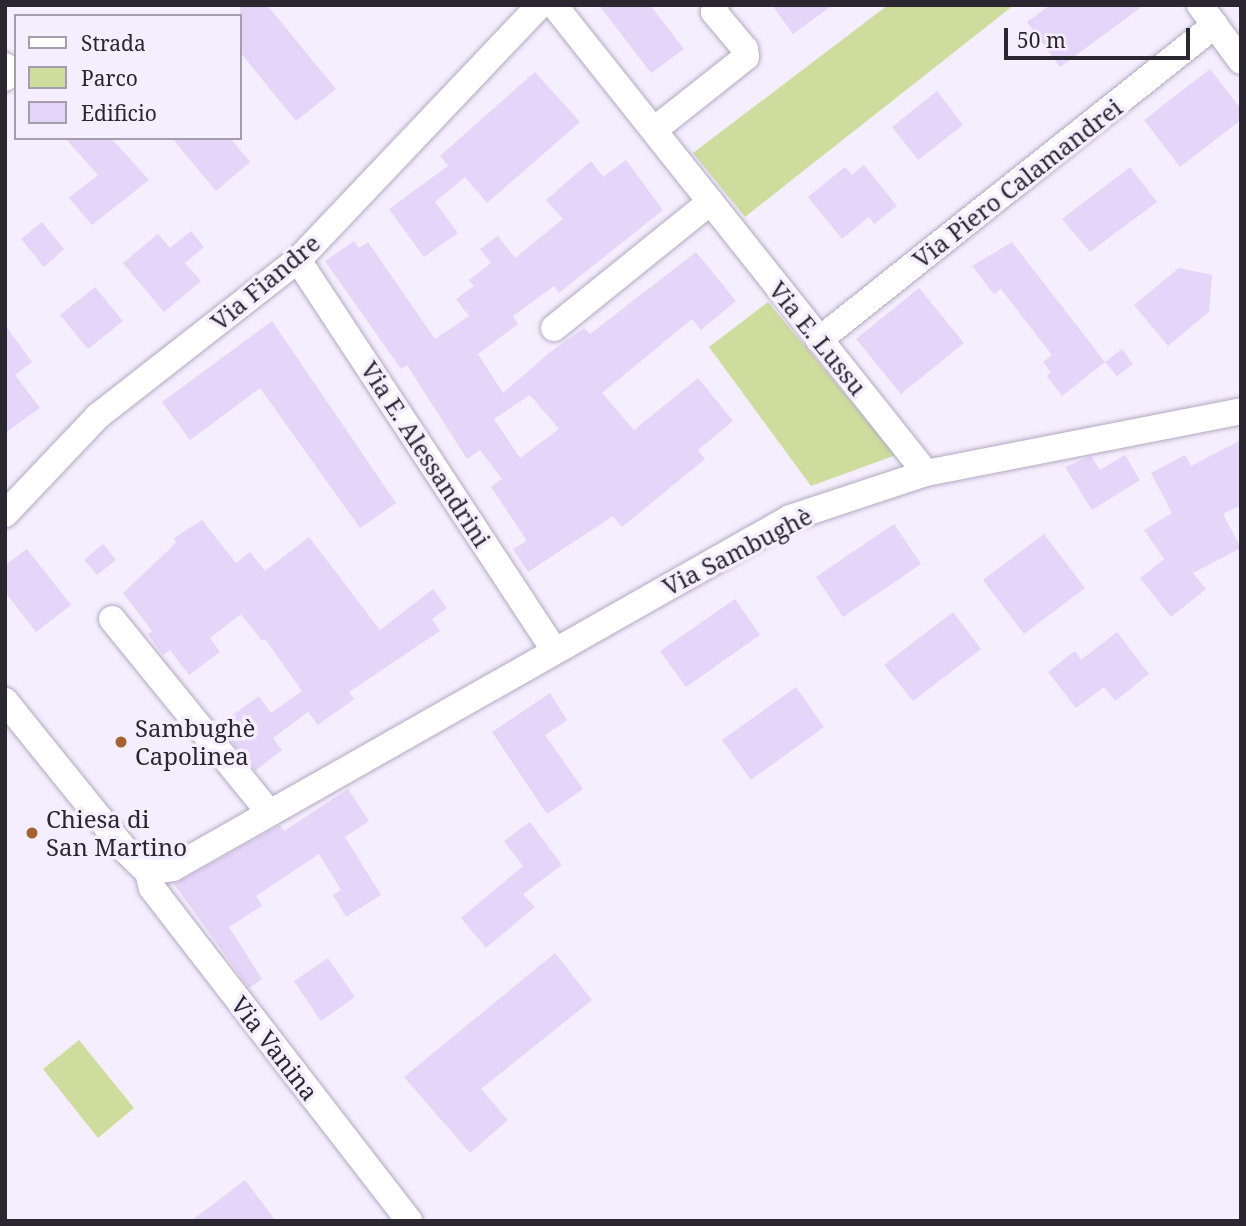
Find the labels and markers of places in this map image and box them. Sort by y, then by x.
place label: Sambughè Capolinea [135,714,255,770]
marker: Sambughè Capolinea [113,734,129,750]
place label: Chiesa di San Martino [46,805,187,861]
marker: Chiesa di San Martino [24,825,40,841]

